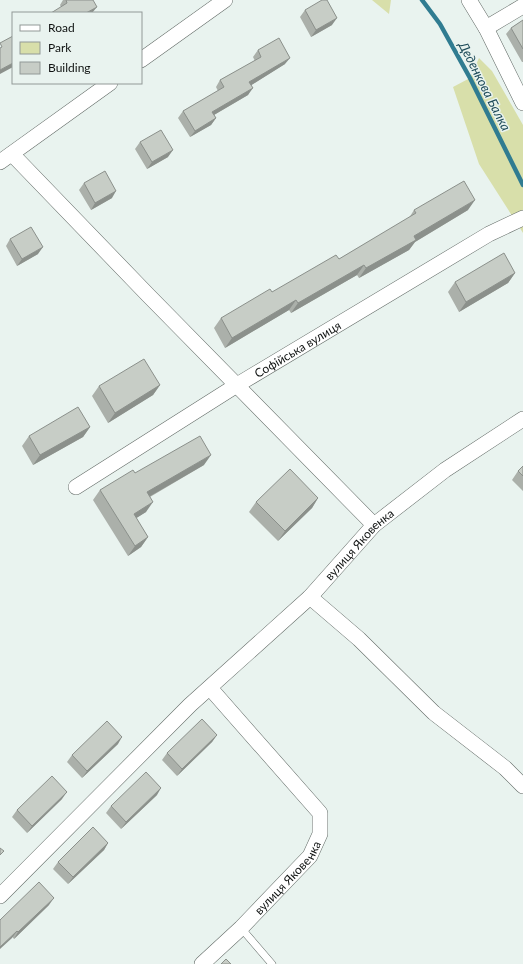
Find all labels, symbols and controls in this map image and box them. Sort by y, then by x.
legend [12,12,142,84]
text: Road [48,20,75,35]
water label: Деденкова Балка [455,38,514,134]
text: Park [48,40,72,55]
text: Building [48,60,91,75]
street label: Софійська вулиця [251,317,343,381]
street label: вулиця Яковенка [321,505,396,583]
street label: вулиця Яковенка [251,838,323,917]

